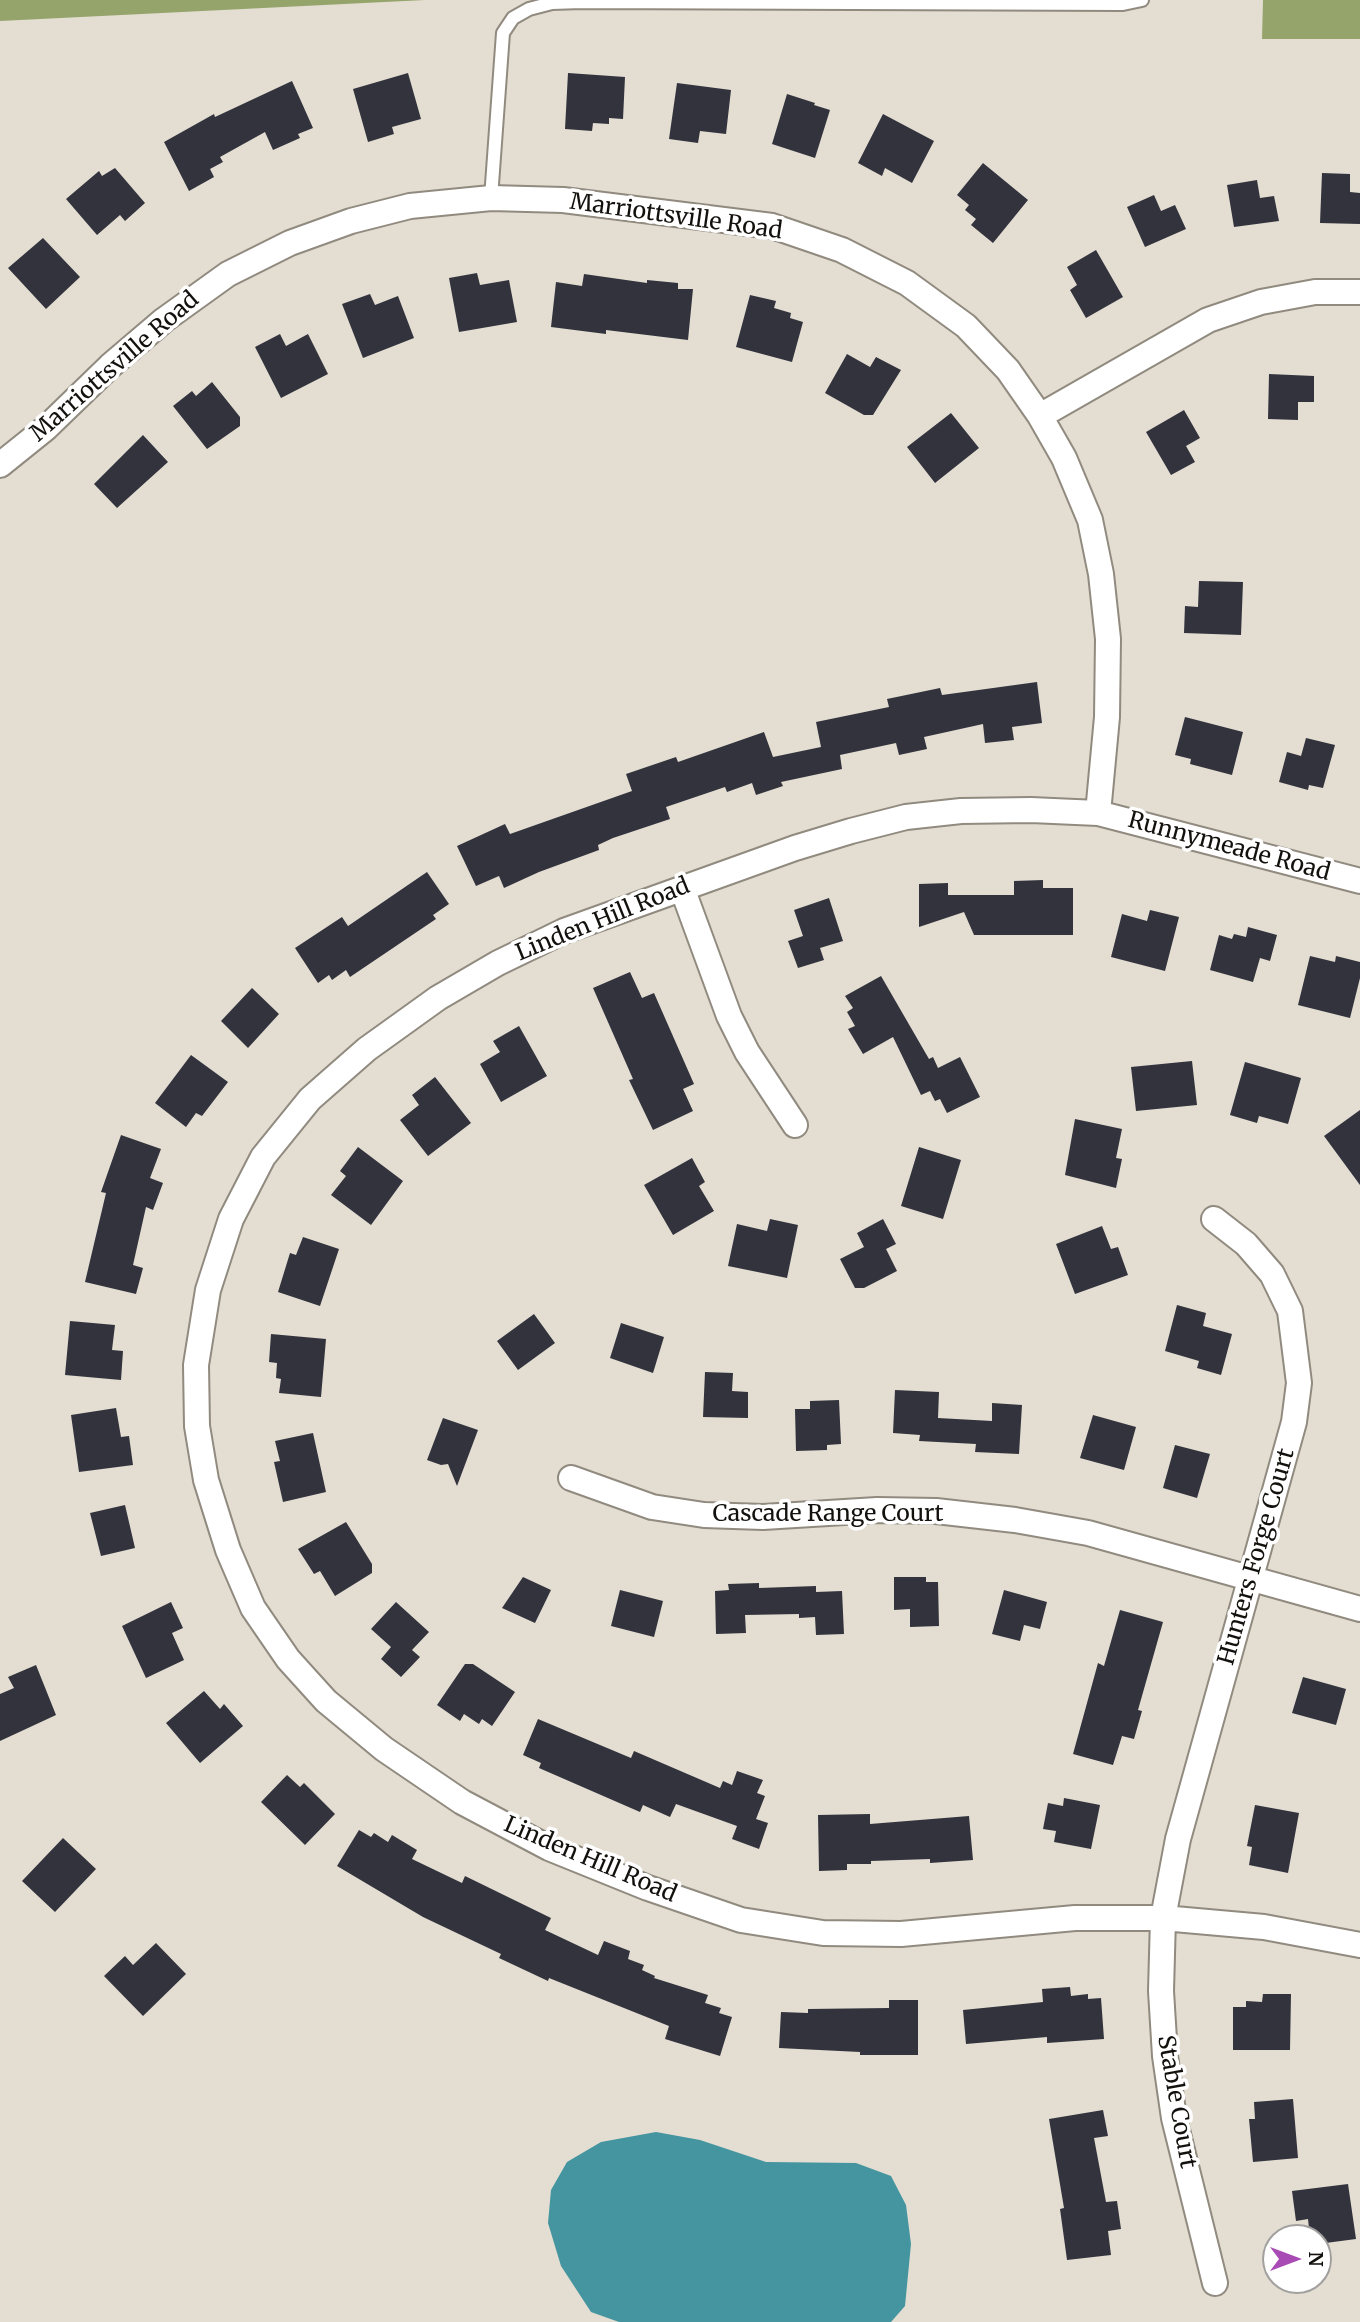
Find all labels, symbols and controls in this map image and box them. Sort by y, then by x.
street label: Marriottsville Road [568,188,784,246]
street label: Marriottsville Road [25,286,205,448]
street label: Runnymeade Road [1125,807,1333,887]
street label: Linden Hill Road [512,873,694,967]
street label: Hunters Forge Court [1213,1446,1301,1668]
street label: Cascade Range Court [713,1500,943,1528]
street label: Linden Hill Road [500,1811,680,1909]
street label: Stable Court [1151,2033,1201,2171]
north arrow [1262,2224,1332,2294]
text: N [1304,2251,1328,2267]

